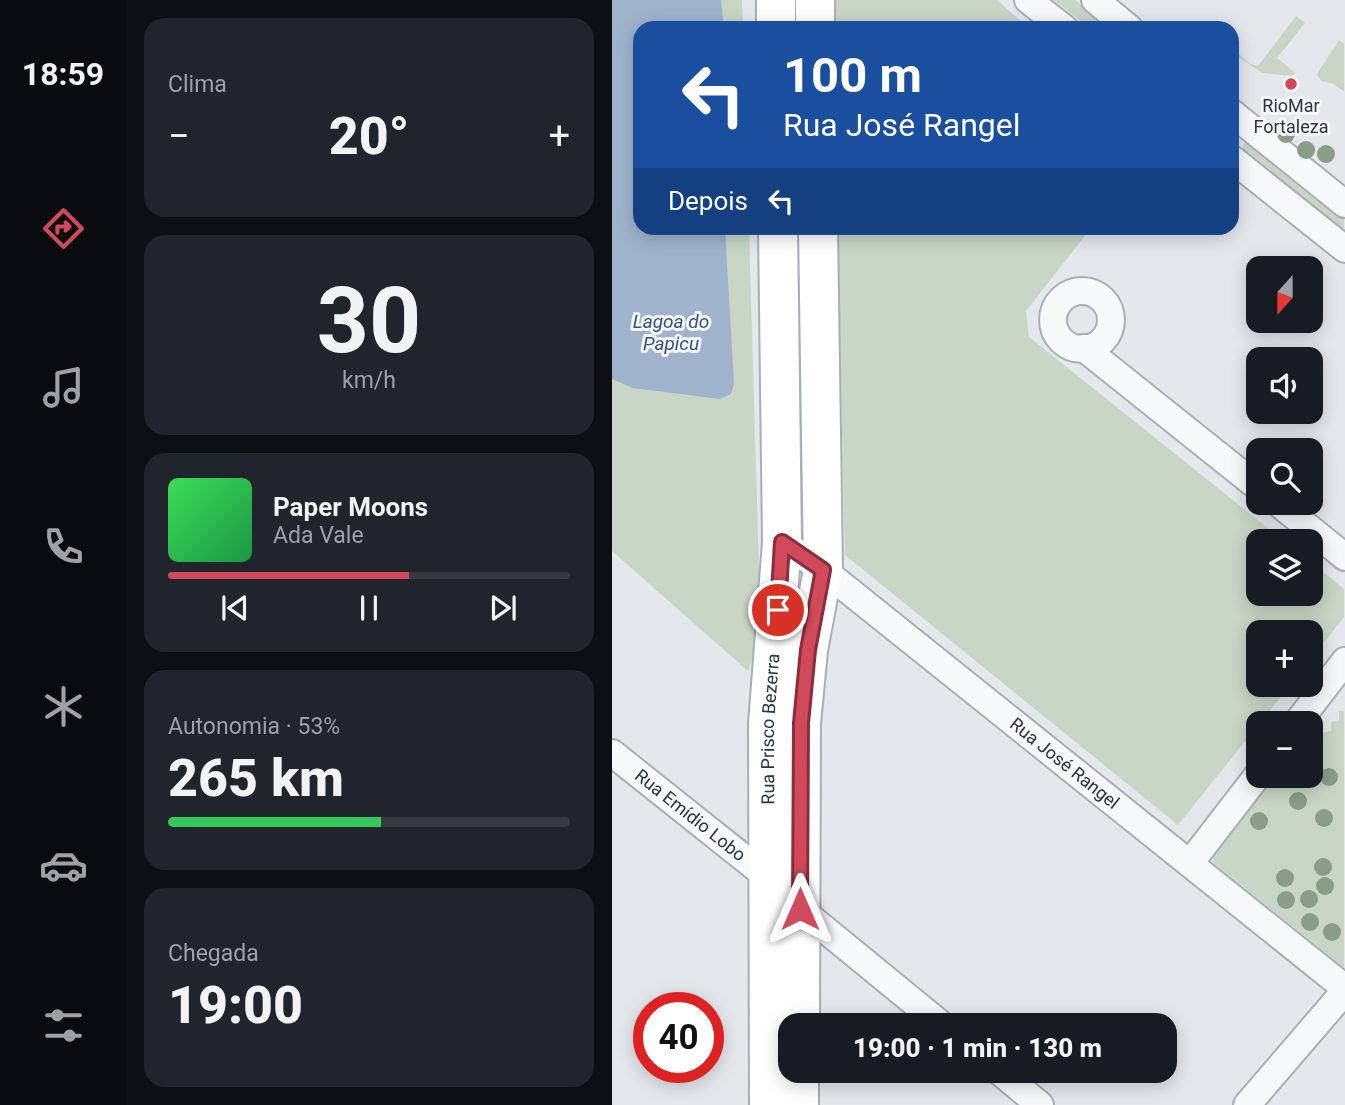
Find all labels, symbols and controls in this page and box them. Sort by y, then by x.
text: 100 m [783,47,922,104]
icon: left [668,49,759,140]
text: 18:59 [22,55,104,93]
text: Clima [168,71,227,98]
marker: RioMar Fortaleza [1283,76,1299,92]
place label: RioMar Fortaleza [1254,95,1328,137]
text: 20° [329,106,409,167]
text: Rua José Rangel [783,106,1021,144]
text: − [168,114,190,158]
text: + [548,114,570,158]
icon: left [762,182,800,220]
text: Depois [668,186,748,216]
icon: directions [39,204,88,253]
north arrow [1246,256,1322,332]
map controls [1246,256,1323,788]
text: 30 [317,268,421,374]
water label: Lagoa do Papicu [633,310,709,355]
button: sound [1246,347,1323,424]
icon: music [39,363,88,412]
text: km/h [342,367,396,394]
button: search [1246,438,1323,515]
text: Paper Moons [273,492,428,522]
icon: phone [39,522,88,571]
text: Ada Vale [273,522,364,549]
button: layers [1246,529,1323,606]
pin [748,580,808,640]
icon: previous [216,589,254,627]
icon: pause [350,589,388,627]
icon: next [484,589,522,627]
icon: arrive [759,591,797,629]
button: + [1246,620,1323,697]
street label: Rua Prisco Bezerra [757,653,783,805]
icon: climate [39,682,88,731]
button: − [1246,711,1323,788]
text: Autonomia · 53% [168,713,340,740]
street label: Rua José Rangel [1006,713,1124,813]
text: 265 km [168,748,344,809]
street label: Rua Emídio Lobo [631,765,750,865]
icon: car [39,841,88,890]
position arrow [763,872,837,946]
text: Chegada [168,940,259,967]
text: 19:00 [168,975,303,1036]
speed limit sign: 40 [633,992,724,1083]
icon: filters [39,1001,88,1050]
text: 19:00 · 1 min · 130 m [853,1033,1102,1063]

